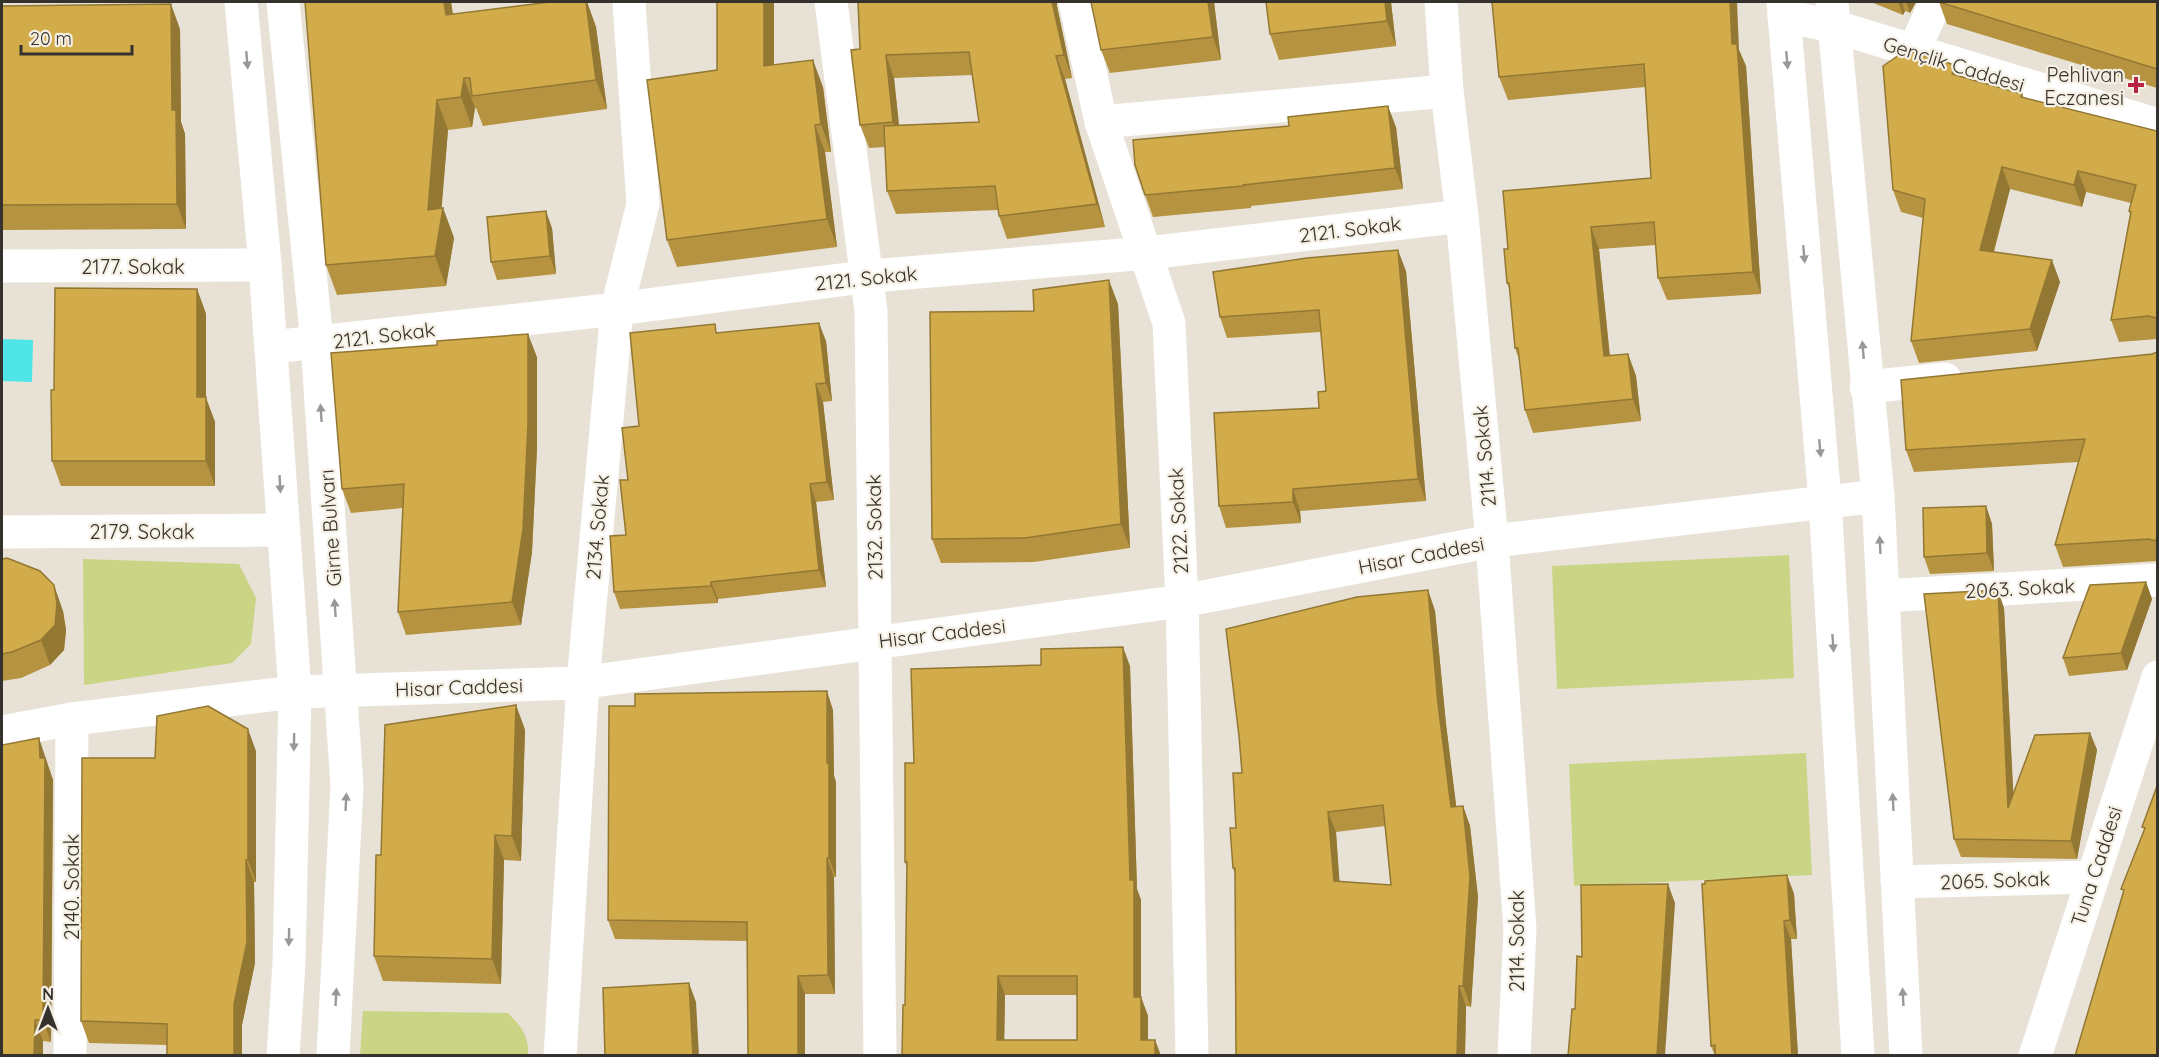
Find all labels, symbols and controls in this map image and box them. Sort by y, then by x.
scale bar [21,18,132,56]
text: 20 m [30,27,72,50]
street label: Gençlik Caddesi [1880,31,2028,97]
one-way arrow [242,50,252,69]
one-way arrow [1782,50,1792,69]
place label: Pehlivan Eczanesi [2044,62,2124,110]
marker: Pehlivan Eczanesi [2129,78,2143,92]
street label: 2121. Sokak [1297,210,1403,248]
one-way arrow [1799,245,1809,264]
street label: 2177. Sokak [81,254,185,279]
street label: 2121. Sokak [814,260,918,296]
street label: 2121. Sokak [331,316,437,354]
one-way arrow [1858,341,1868,360]
one-way arrow [317,404,326,423]
street label: 2114. Sokak [1467,404,1501,508]
one-way arrow [1815,439,1825,458]
street label: 2122. Sokak [1163,467,1193,575]
street label: Girne Bulvarı [313,469,347,587]
street label: 2134. Sokak [580,473,614,581]
street label: 2132. Sokak [861,474,887,580]
one-way arrow [275,475,284,494]
street label: 2179. Sokak [90,519,194,544]
street label: Hisar Caddesi [1356,531,1486,579]
one-way arrow [1876,535,1885,554]
street label: 2063. Sokak [1964,573,2076,603]
one-way arrow [330,598,340,617]
street label: Hisar Caddesi [877,613,1007,653]
one-way arrow [1829,633,1838,652]
street label: Hisar Caddesi [395,672,523,702]
one-way arrow [289,732,299,751]
one-way arrow [341,793,351,812]
one-way arrow [1889,793,1898,812]
street label: Tuna Caddesi [2065,803,2127,929]
street label: 2140. Sokak [59,834,84,940]
street label: 2065. Sokak [1940,866,2050,894]
street label: 2114. Sokak [1504,890,1529,992]
one-way arrow [285,927,294,946]
north arrow [18,979,78,1039]
text: N [42,984,54,1004]
one-way arrow [332,988,341,1007]
one-way arrow [1898,988,1908,1007]

